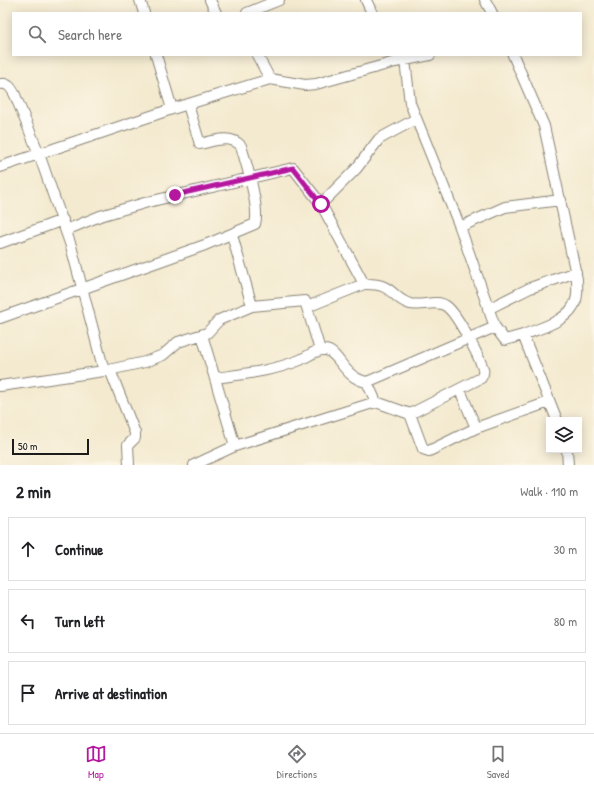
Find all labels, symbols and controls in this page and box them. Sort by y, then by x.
search box [12,12,582,56]
icon: search [26,23,48,45]
text: Search here [58,24,122,45]
route end [166,186,184,204]
route start [312,195,330,213]
map controls [546,417,582,453]
button: layers [546,417,582,453]
scale bar [12,437,89,456]
text: 50 m [18,439,38,453]
text: 2 min [16,480,51,503]
text: Walk · 110 m [520,482,578,500]
icon: ahead [17,538,39,560]
text: Continue [55,539,103,560]
text: 30 m [554,540,577,558]
icon: left [17,610,39,632]
text: Turn left [55,611,105,632]
text: 80 m [554,612,577,630]
icon: arrive [17,682,39,704]
text: Arrive at destination [55,683,167,704]
tab: Map [85,743,107,781]
tab: Directions [277,743,317,781]
tab: Saved [487,743,509,781]

